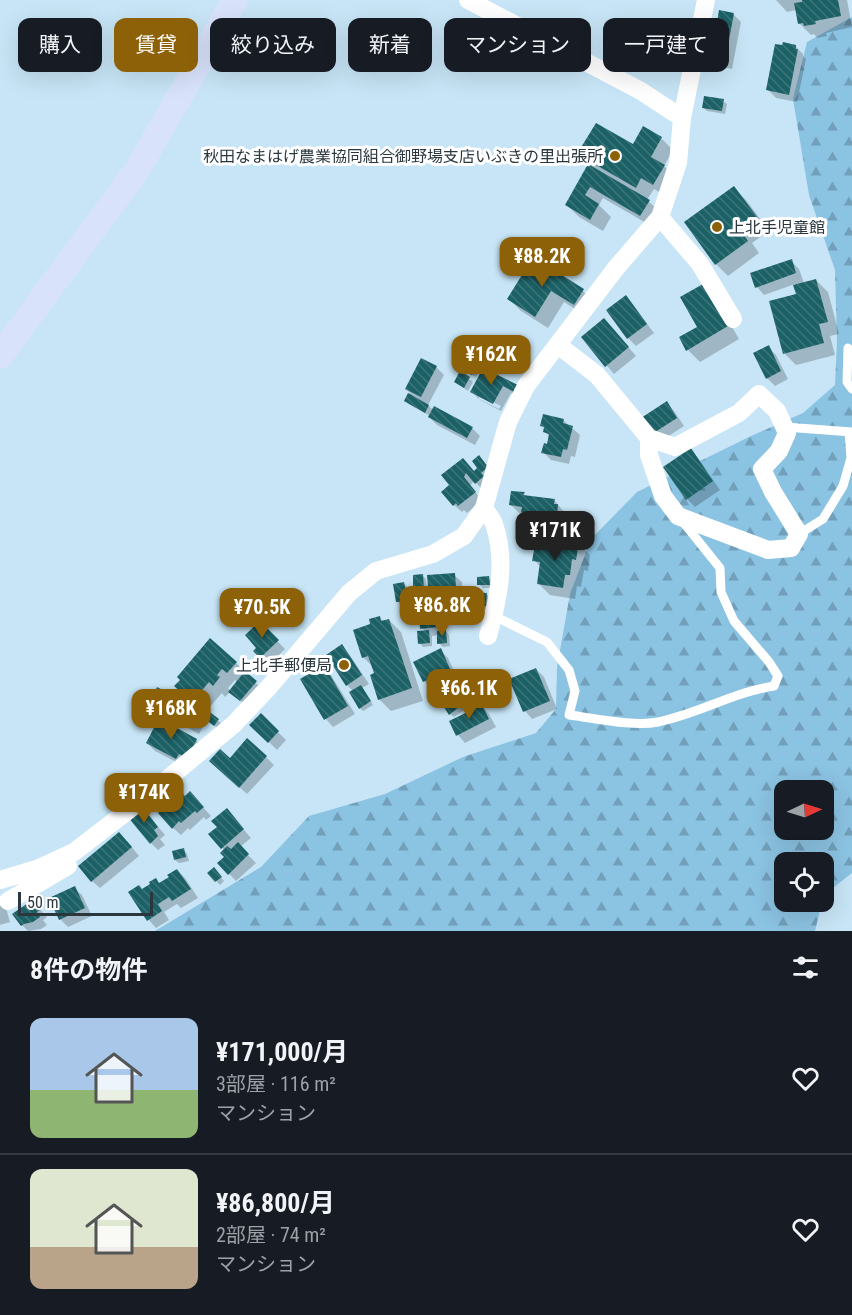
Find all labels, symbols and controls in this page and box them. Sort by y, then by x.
chip: 購入 [18,18,102,72]
chip: 賃貸 [114,18,198,72]
chip: 絞り込み [210,18,336,72]
chip: 新着 [348,18,432,72]
chip: マンション [444,18,591,72]
chip: 一戸建て [603,18,729,72]
place label: 秋田なまはげ農業協同組合御野場支店いぶきの里出張所 [203,147,603,166]
marker: 秋田なまはげ農業協同組合御野場支店いぶきの里出張所 [608,149,622,163]
place label: 上北手児童館 [729,218,825,237]
marker: 上北手児童館 [710,220,724,234]
pin: ¥88.2K [493,237,591,288]
text: ¥88.2K [514,244,570,268]
pin: ¥162K [449,335,533,386]
text: ¥162K [466,342,516,366]
pin: ¥171K [513,511,597,562]
text: ¥171K [530,518,580,542]
pin: ¥86.8K [393,586,491,637]
pin: ¥70.5K [213,588,311,639]
text: ¥86.8K [414,593,470,617]
text: ¥70.5K [234,595,290,619]
place label: 上北手郵便局 [236,656,332,675]
marker: 上北手郵便局 [337,658,351,672]
pin: ¥66.1K [420,669,518,720]
text: ¥66.1K [441,676,497,700]
pin: ¥168K [129,689,213,740]
text: ¥168K [146,696,196,720]
pin: ¥174K [102,773,186,824]
text: ¥174K [119,780,169,804]
north arrow [774,780,834,840]
map controls [774,780,834,912]
button: locate [774,852,834,912]
scale bar [18,889,153,916]
text: 50 m [27,893,59,912]
icon: filters [789,951,822,984]
text: 8件の物件 [30,955,147,985]
text: ¥171,000/月 [216,1037,348,1067]
icon: home [78,1042,150,1114]
icon: heart [789,1062,822,1095]
text: 3部屋 · 116 m² [216,1072,336,1096]
text: マンション [216,1101,316,1125]
text: ¥86,800/月 [216,1188,335,1218]
icon: home [78,1193,150,1265]
icon: heart [789,1213,822,1246]
text: 2部屋 · 74 m² [216,1223,326,1247]
text: マンション [216,1252,316,1276]

